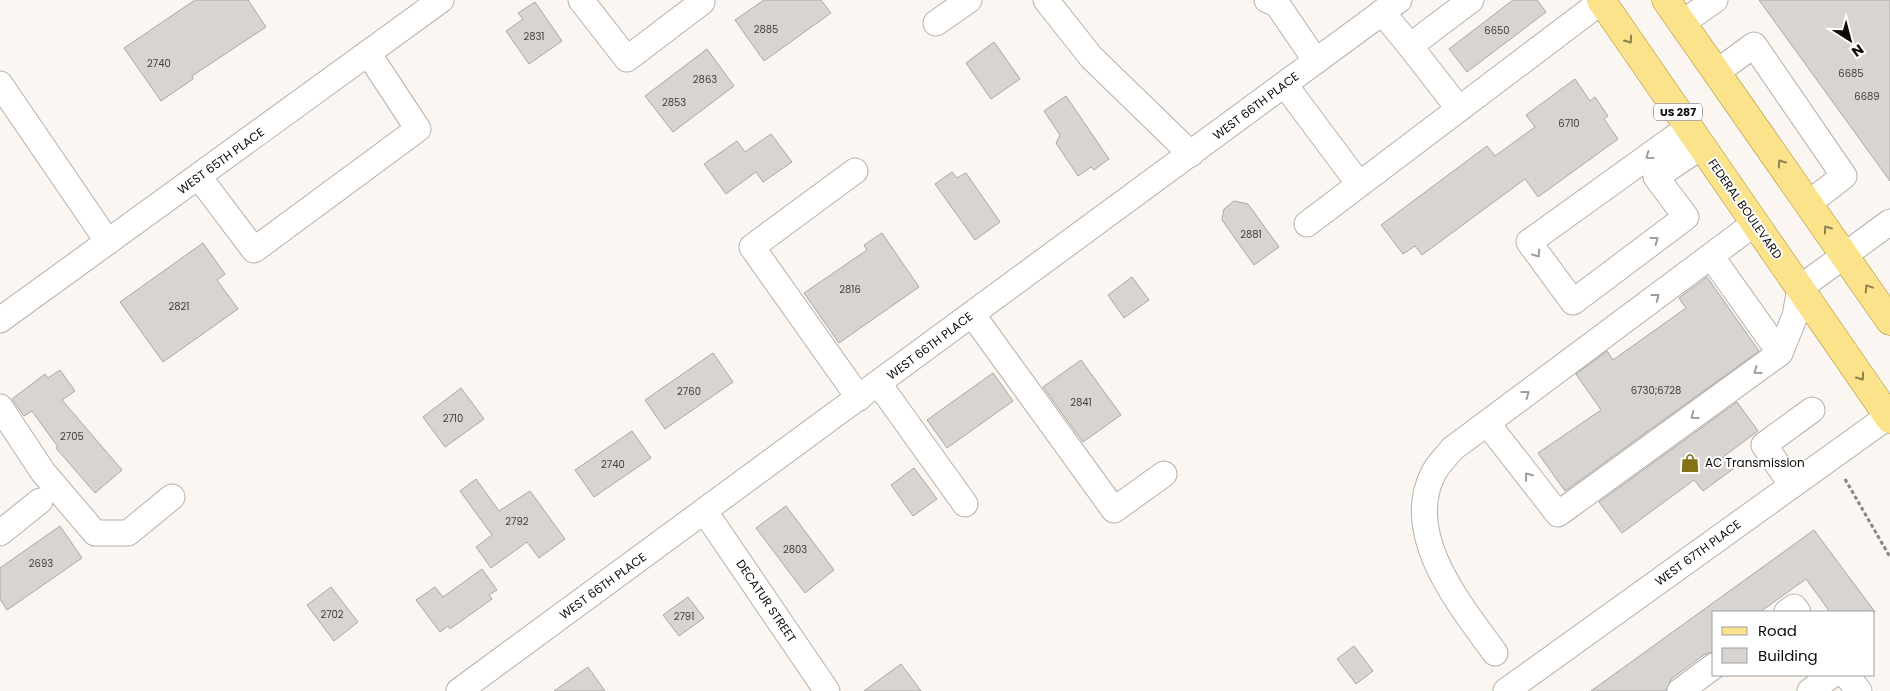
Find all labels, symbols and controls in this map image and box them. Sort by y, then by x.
north arrow [1825,15,1875,65]
house number: 2885 [754,22,778,37]
house number: 6650 [1484,23,1510,38]
house number: 2831 [523,29,545,44]
one-way arrow [1623,34,1632,44]
text: N [1848,39,1868,62]
house number: 2740 [147,56,171,71]
house number: 6685 [1838,66,1864,81]
street label: WEST 66TH PLACE [1209,68,1302,144]
house number: 2863 [693,72,717,87]
house number: 6689 [1854,89,1880,104]
house number: 2853 [662,95,686,110]
road number: US 287 [1654,104,1702,120]
house number: 6710 [1558,116,1580,131]
street label: WEST 65TH PLACE [174,123,268,198]
one-way arrow [1646,150,1655,158]
street label: FEDERAL BOULEVARD [1704,155,1786,262]
one-way arrow [1778,160,1787,169]
one-way arrow [1824,225,1833,235]
house number: 2881 [1240,227,1262,242]
one-way arrow [1649,237,1659,246]
one-way arrow [1531,248,1540,258]
house number: 2816 [839,282,861,297]
one-way arrow [1865,285,1874,294]
one-way arrow [1650,294,1659,302]
house number: 2821 [168,299,190,314]
street label: WEST 66TH PLACE [883,308,976,384]
one-way arrow [1753,365,1763,374]
one-way arrow [1855,372,1864,381]
house number: 6730;6728 [1631,383,1681,398]
house number: 2760 [677,384,701,399]
one-way arrow [1520,391,1530,400]
house number: 2841 [1070,395,1092,410]
house number: 2710 [443,411,463,426]
one-way arrow [1691,411,1700,419]
house number: 2705 [60,429,84,444]
shop icon: AC Transmission [1679,452,1701,474]
place label: AC Transmission [1705,454,1805,471]
house number: 2740 [601,457,625,472]
one-way arrow [1525,473,1533,482]
house number: 2792 [505,514,529,529]
street label: WEST 67TH PLACE [1651,516,1744,590]
house number: 2803 [783,542,807,557]
street label: WEST 66TH PLACE [556,548,650,623]
house number: 2693 [29,556,53,571]
street label: DECATUR STREET [732,556,801,646]
house number: 2702 [320,607,344,622]
house number: 2791 [674,609,694,624]
legend [1712,611,1875,676]
text: Road [1758,620,1797,641]
text: Building [1758,645,1818,666]

